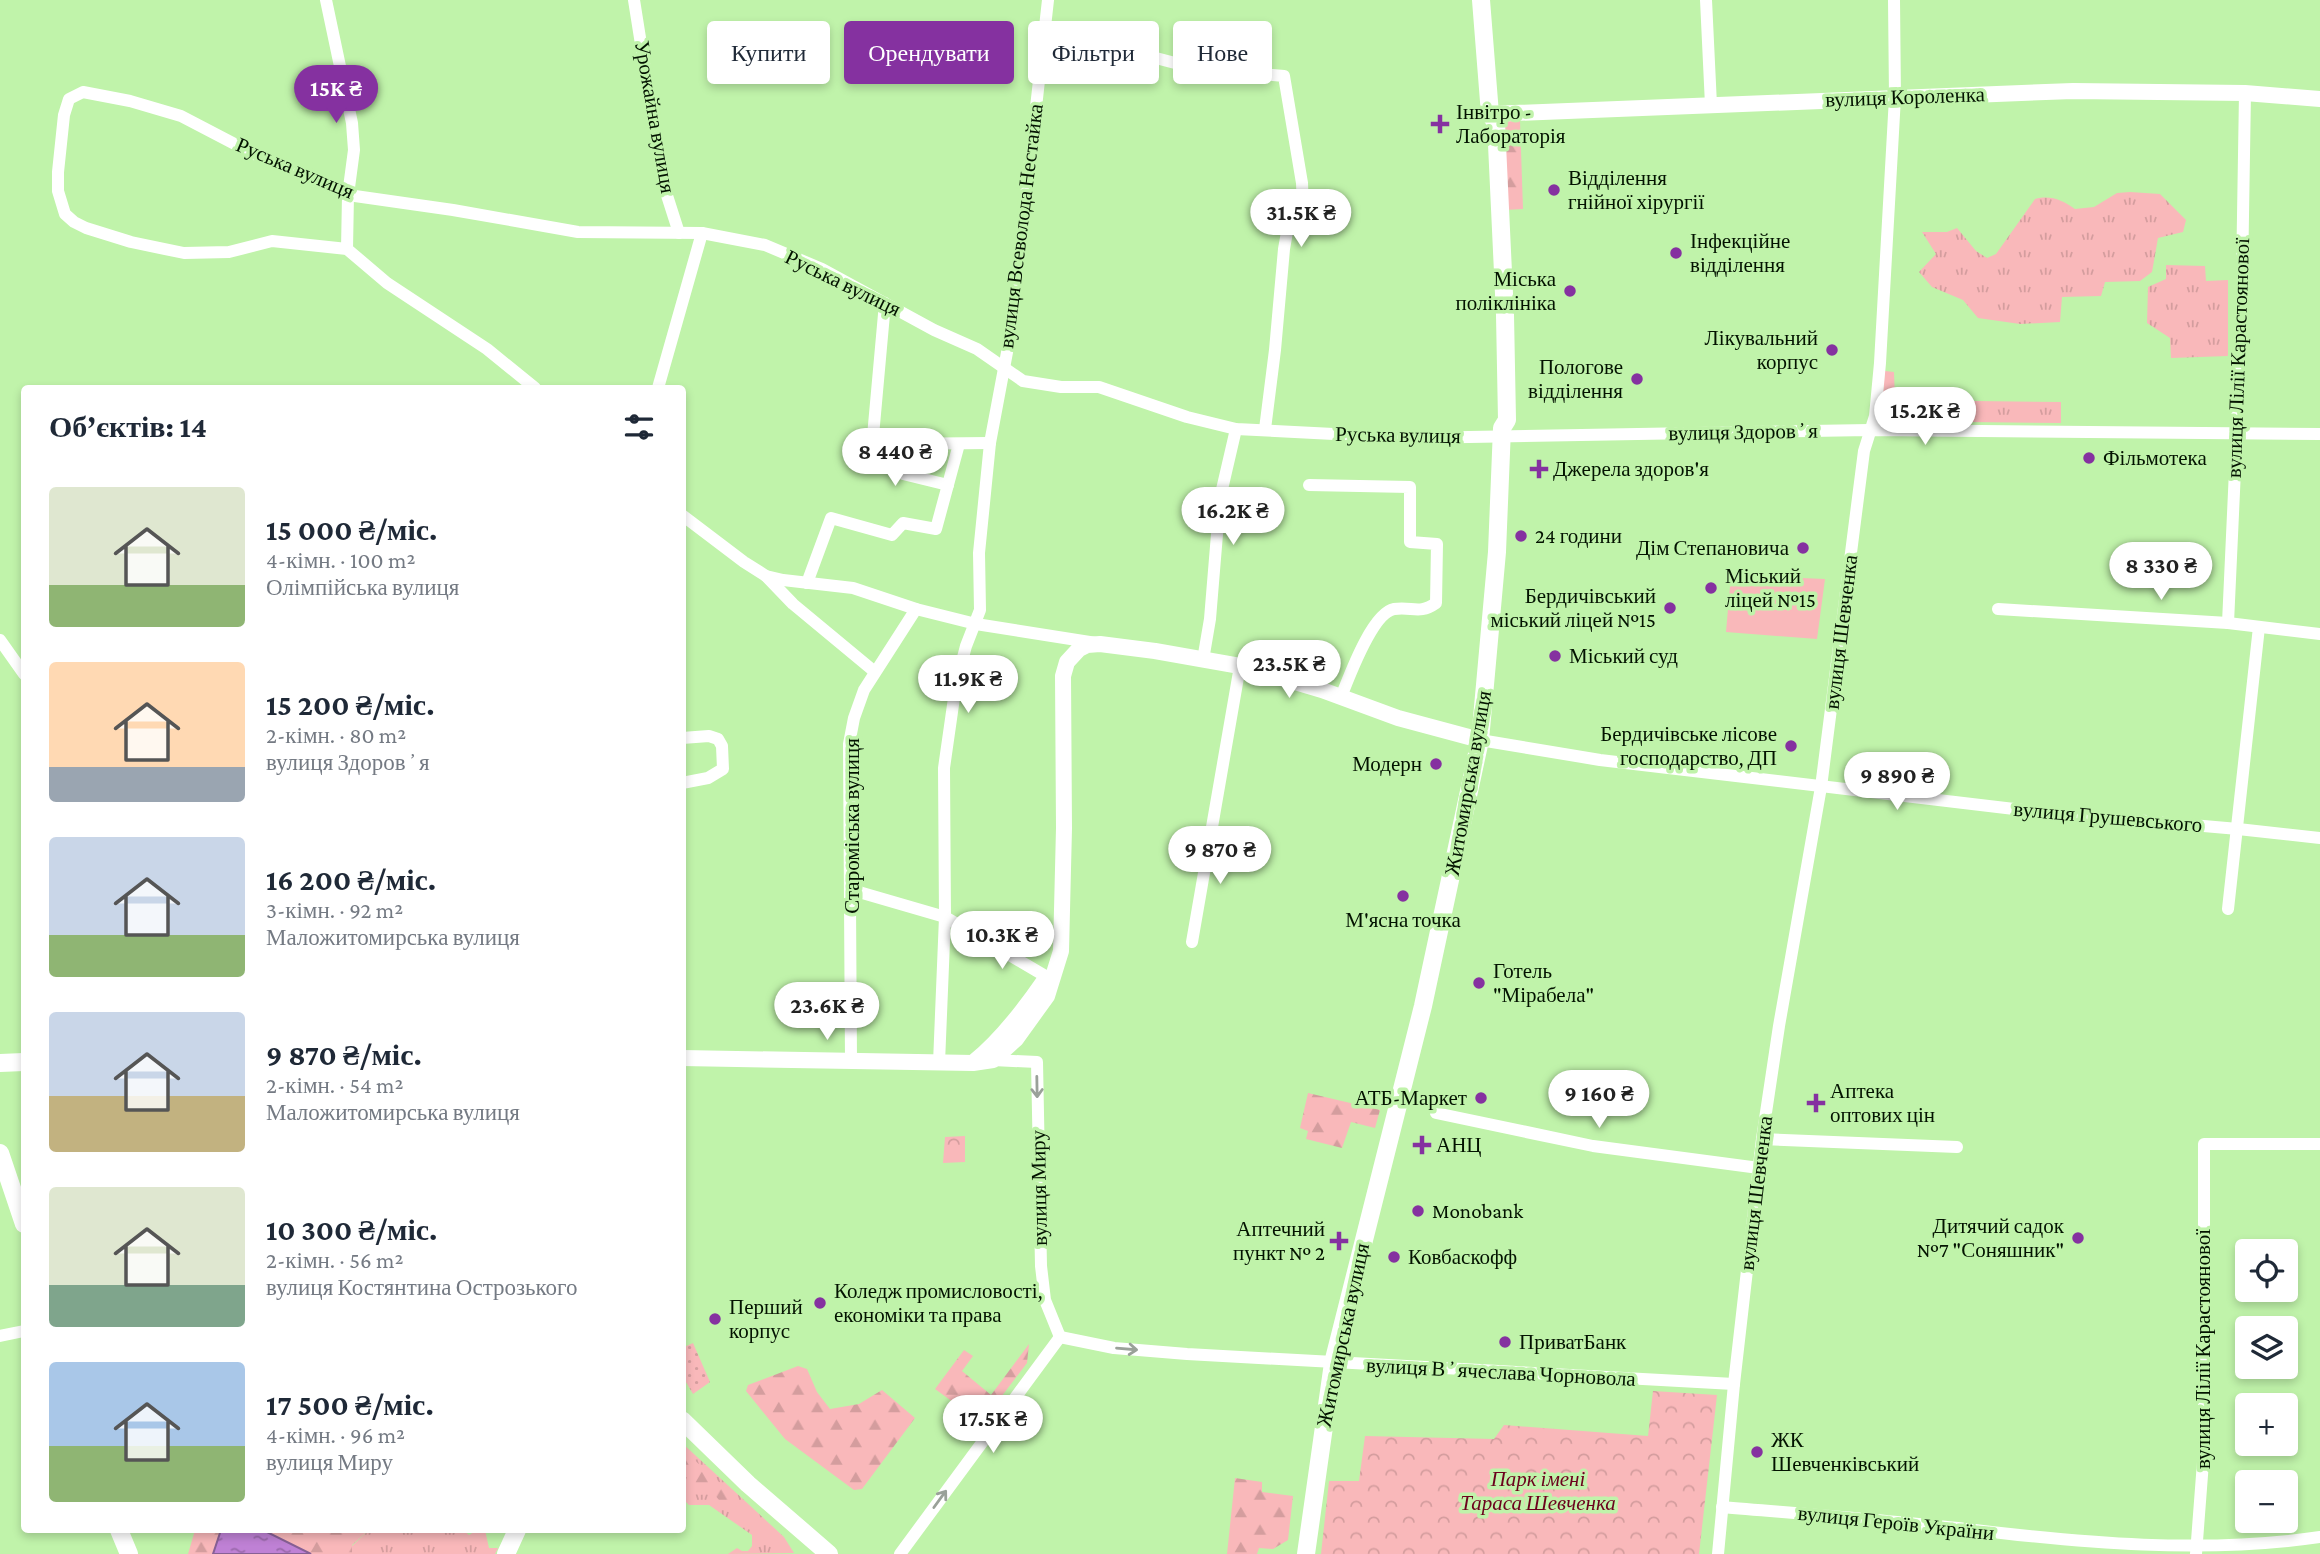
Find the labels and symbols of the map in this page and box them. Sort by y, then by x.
street label: Урожайна вулиця [630,39,680,195]
pin: 15K ₴ [287,66,385,125]
street label: вулиця Короленка [1825,82,1986,112]
place label: Інвітро - Лабораторія [1456,100,1566,148]
street label: вулиця Всеволода Нестайка [994,102,1048,350]
marker: Інвітро - Лабораторія [1430,114,1450,134]
street label: Руська вулиця [232,132,358,204]
place label: Відділення гнійної хірургії [1568,166,1704,214]
marker: Відділення гнійної хірургії [1546,182,1562,198]
pin: 31.5K ₴ [1236,190,1366,249]
place label: Інфекційне відділення [1690,229,1790,277]
street label: вулиця Лілії Карастоянової [2222,237,2254,478]
street label: Руська вулиця [781,245,905,321]
marker: Інфекційне відділення [1668,245,1684,261]
place label: Міська поліклініка [1455,267,1557,315]
marker: Міська поліклініка [1562,283,1578,299]
place label: Лікувальний корпус [1705,326,1818,374]
marker: Лікувальний корпус [1824,342,1840,358]
place label: Пологове відділення [1528,355,1623,403]
marker: Пологове відділення [1629,371,1645,387]
pin: 15.2K ₴ [1860,388,1990,447]
street label: вулиця Здоровʼя [1668,419,1818,445]
street label: Руська вулиця [1335,422,1461,448]
pin: 8 440 ₴ [830,428,960,488]
place label: Фільмотека [2103,446,2207,470]
marker: Фільмотека [2081,450,2097,466]
place label: Джерела здоров'я [1553,457,1709,481]
marker: Джерела здоров'я [1531,461,1547,477]
pin: 16.2K ₴ [1168,488,1298,547]
place label: 24 години [1535,524,1622,548]
marker: 24 години [1513,528,1529,544]
place label: Дім Степановича [1636,536,1790,560]
marker: Дім Степановича [1795,540,1811,556]
pin: 8 330 ₴ [2096,542,2226,602]
street label: вулиця Шевченка [1820,553,1862,711]
place label: Міський ліцей №15 [1725,564,1816,612]
marker: Міський ліцей №15 [1703,580,1719,596]
place label: Бердичівський міський ліцей №15 [1490,584,1656,632]
marker: Бердичівський міський ліцей №15 [1662,600,1678,616]
pin: 23.5K ₴ [1224,640,1354,700]
place label: Міський суд [1569,644,1678,668]
marker: Міський суд [1547,648,1563,664]
pin: 11.9K ₴ [903,656,1033,715]
street label: Житомирська вулиця [1440,688,1496,877]
place label: Бердичівське лісове господарство, ДП [1600,722,1777,770]
street label: Староміська вулиця [840,738,864,914]
marker: Бердичівське лісове господарство, ДП [1783,738,1799,754]
place label: Модерн [1352,752,1422,776]
pin: 9 890 ₴ [1832,752,1962,812]
marker: Модерн [1428,756,1444,772]
street label: вулиця Грушевського [2013,797,2203,837]
pin: 9 870 ₴ [1155,826,1285,886]
marker: М'ясна точка [1395,888,1411,904]
place label: М'ясна точка [1345,908,1461,932]
pin: 10.3K ₴ [937,912,1067,971]
place label: Готель "Мірабела" [1493,959,1594,1007]
marker: Готель "Мірабела" [1471,975,1487,991]
pin: 23.6K ₴ [762,982,892,1042]
pin: 9 160 ₴ [1534,1070,1664,1130]
one-way arrow [1030,1075,1044,1098]
place label: Аптека оптових цін [1830,1079,1935,1127]
place label: АТБ-Маркет [1354,1086,1467,1110]
marker: АТБ-Маркет [1473,1090,1489,1106]
marker: Аптека оптових цін [1808,1095,1824,1111]
street label: вулиця Шевченка [1735,1114,1777,1272]
street label: вулиця Миру [1026,1129,1052,1246]
place label: АНЦ [1436,1133,1482,1157]
marker: АНЦ [1414,1137,1430,1153]
place label: Monobank [1432,1199,1523,1223]
marker: Monobank [1410,1203,1426,1219]
place label: Дитячий садок №7 "Соняшник" [1917,1214,2065,1262]
place label: Аптечний пункт № 2 [1233,1217,1325,1265]
street label: вулиця Лілії Карастоянової [2191,1229,2215,1469]
marker: Дитячий садок №7 "Соняшник" [2070,1230,2086,1246]
marker: Аптечний пункт № 2 [1331,1233,1347,1249]
street label: Житомирська вулиця [1312,1240,1374,1429]
place label: Ковбаскофф [1408,1245,1517,1269]
marker: Ковбаскофф [1386,1249,1402,1265]
place label: Коледж промисловості, економіки та права [834,1279,1042,1327]
place label: Перший корпус [729,1295,803,1343]
marker: Коледж промисловості, економіки та права [812,1295,828,1311]
marker: Перший корпус [707,1311,723,1327]
place label: ПриватБанк [1519,1330,1627,1354]
marker: ПриватБанк [1497,1334,1513,1350]
one-way arrow [1115,1343,1138,1356]
street label: вулиця Вʼячеслава Чорновола [1366,1353,1637,1391]
pin: 17.5K ₴ [928,1396,1058,1455]
place label: ЖК Шевченківський [1771,1428,1919,1476]
marker: ЖК Шевченківський [1749,1444,1765,1460]
park label: Парк імені Тараса Шевченка [1460,1467,1616,1515]
one-way arrow [933,1490,947,1509]
street label: вулиця Героїв України [1797,1501,1995,1545]

